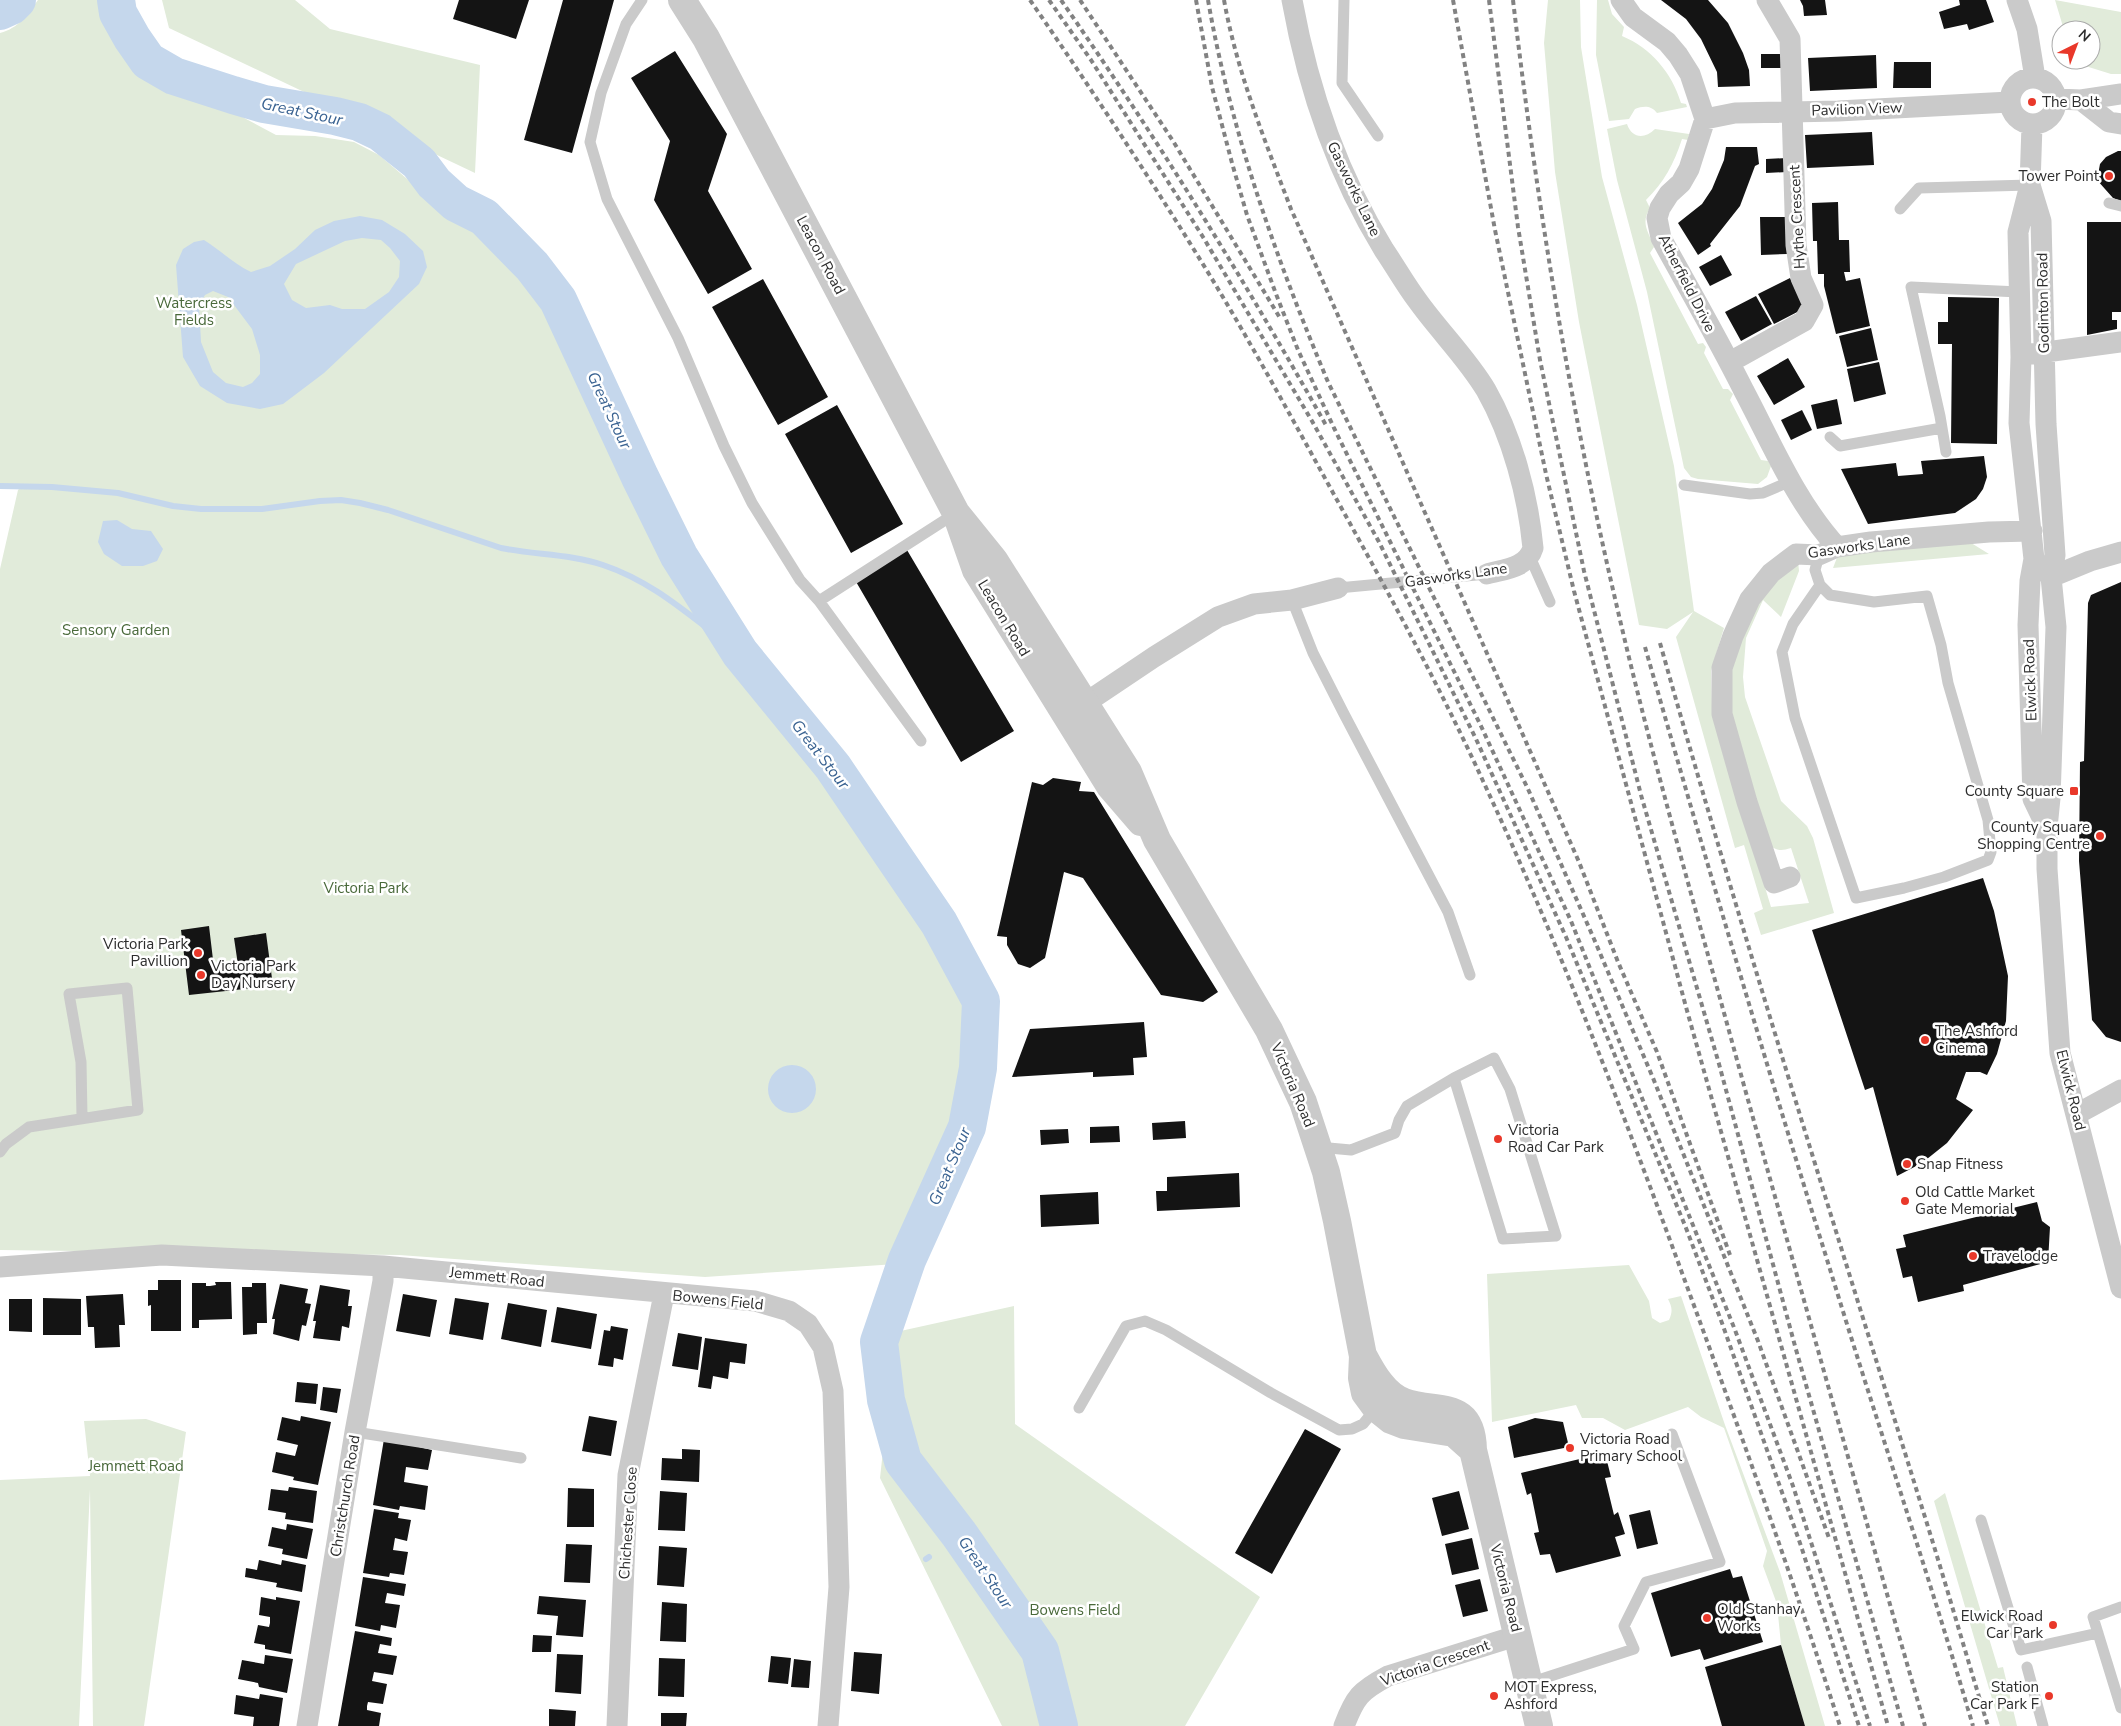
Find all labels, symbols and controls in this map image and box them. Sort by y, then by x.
north arrow [2051,20,2101,70]
text: N [2074,25,2095,46]
place label: The Bolt [2042,92,2100,112]
water label: Great Stour [259,93,346,132]
marker: The Bolt [2026,96,2038,108]
street label: Pavilion View [1811,97,1903,121]
street label: Gasworks Lane [1322,138,1386,240]
street label: Hythe Crescent [1784,164,1810,269]
place label: Tower Point [2018,166,2100,186]
marker: Tower Point [2103,170,2115,182]
street label: Leacon Road [792,212,850,298]
street label: Atherfield Drive [1654,231,1720,335]
street label: Godinton Road [2032,252,2054,354]
park label: Watercress Fields [156,293,232,330]
water label: Great Stour [582,368,637,454]
street label: Gasworks Lane [1807,529,1911,563]
street label: Gasworks Lane [1404,558,1508,592]
street label: Leacon Road [973,576,1035,660]
park label: Sensory Garden [62,620,170,640]
street label: Elwick Road [2019,639,2041,721]
water label: Great Stour [786,715,855,795]
place label: County Square [1965,781,2064,801]
marker: County Square [2068,785,2080,797]
place label: County Square Shopping Centre [1977,817,2090,854]
marker: County Square Shopping Centre [2094,830,2106,842]
park label: Victoria Park [323,878,409,898]
place label: Victoria Park Pavillion [102,934,188,971]
marker: Victoria Park Pavillion [192,947,204,959]
place label: Victoria Park Day Nursery [210,956,296,993]
marker: Victoria Park Day Nursery [195,969,207,981]
place label: The Ashford Cinema [1935,1021,2018,1058]
marker: The Ashford Cinema [1919,1034,1931,1046]
street label: Victoria Road [1266,1039,1320,1130]
street label: Elwick Road [2051,1048,2091,1132]
place label: Victoria Road Car Park [1507,1120,1604,1157]
water label: Great Stour [924,1123,977,1209]
marker: Victoria Road Car Park [1492,1133,1504,1145]
place label: Snap Fitness [1917,1154,2003,1174]
marker: Snap Fitness [1901,1158,1913,1170]
place label: Old Cattle Market Gate Memorial [1915,1182,2035,1219]
marker: Old Cattle Market Gate Memorial [1899,1195,1911,1207]
place label: Travelodge [1983,1246,2058,1266]
marker: Travelodge [1967,1250,1979,1262]
street label: Jemmett Road [447,1262,546,1292]
street label: Bowens Field [672,1285,764,1315]
place label: Victoria Road Primary School [1579,1429,1683,1466]
street label: Christchurch Road [325,1434,365,1558]
marker: Victoria Road Primary School [1564,1442,1576,1454]
park label: Jemmett Road [87,1456,184,1476]
street label: Chichester Close [614,1466,642,1580]
water label: Great Stour [953,1532,1018,1614]
street label: Victoria Road [1485,1541,1527,1634]
place label: Old Stanhay Works [1717,1599,1801,1636]
park label: Bowens Field [1029,1600,1121,1620]
place label: Elwick Road Car Park [1961,1606,2043,1643]
marker: Old Stanhay Works [1701,1612,1713,1624]
marker: Elwick Road Car Park [2047,1619,2059,1631]
street label: Victoria Crescent [1377,1635,1493,1691]
place label: MOT Express, Ashford [1504,1677,1597,1714]
place label: Station Car Park F [1970,1677,2039,1714]
marker: MOT Express, Ashford [1488,1690,1500,1702]
marker: Station Car Park F [2043,1690,2055,1702]

